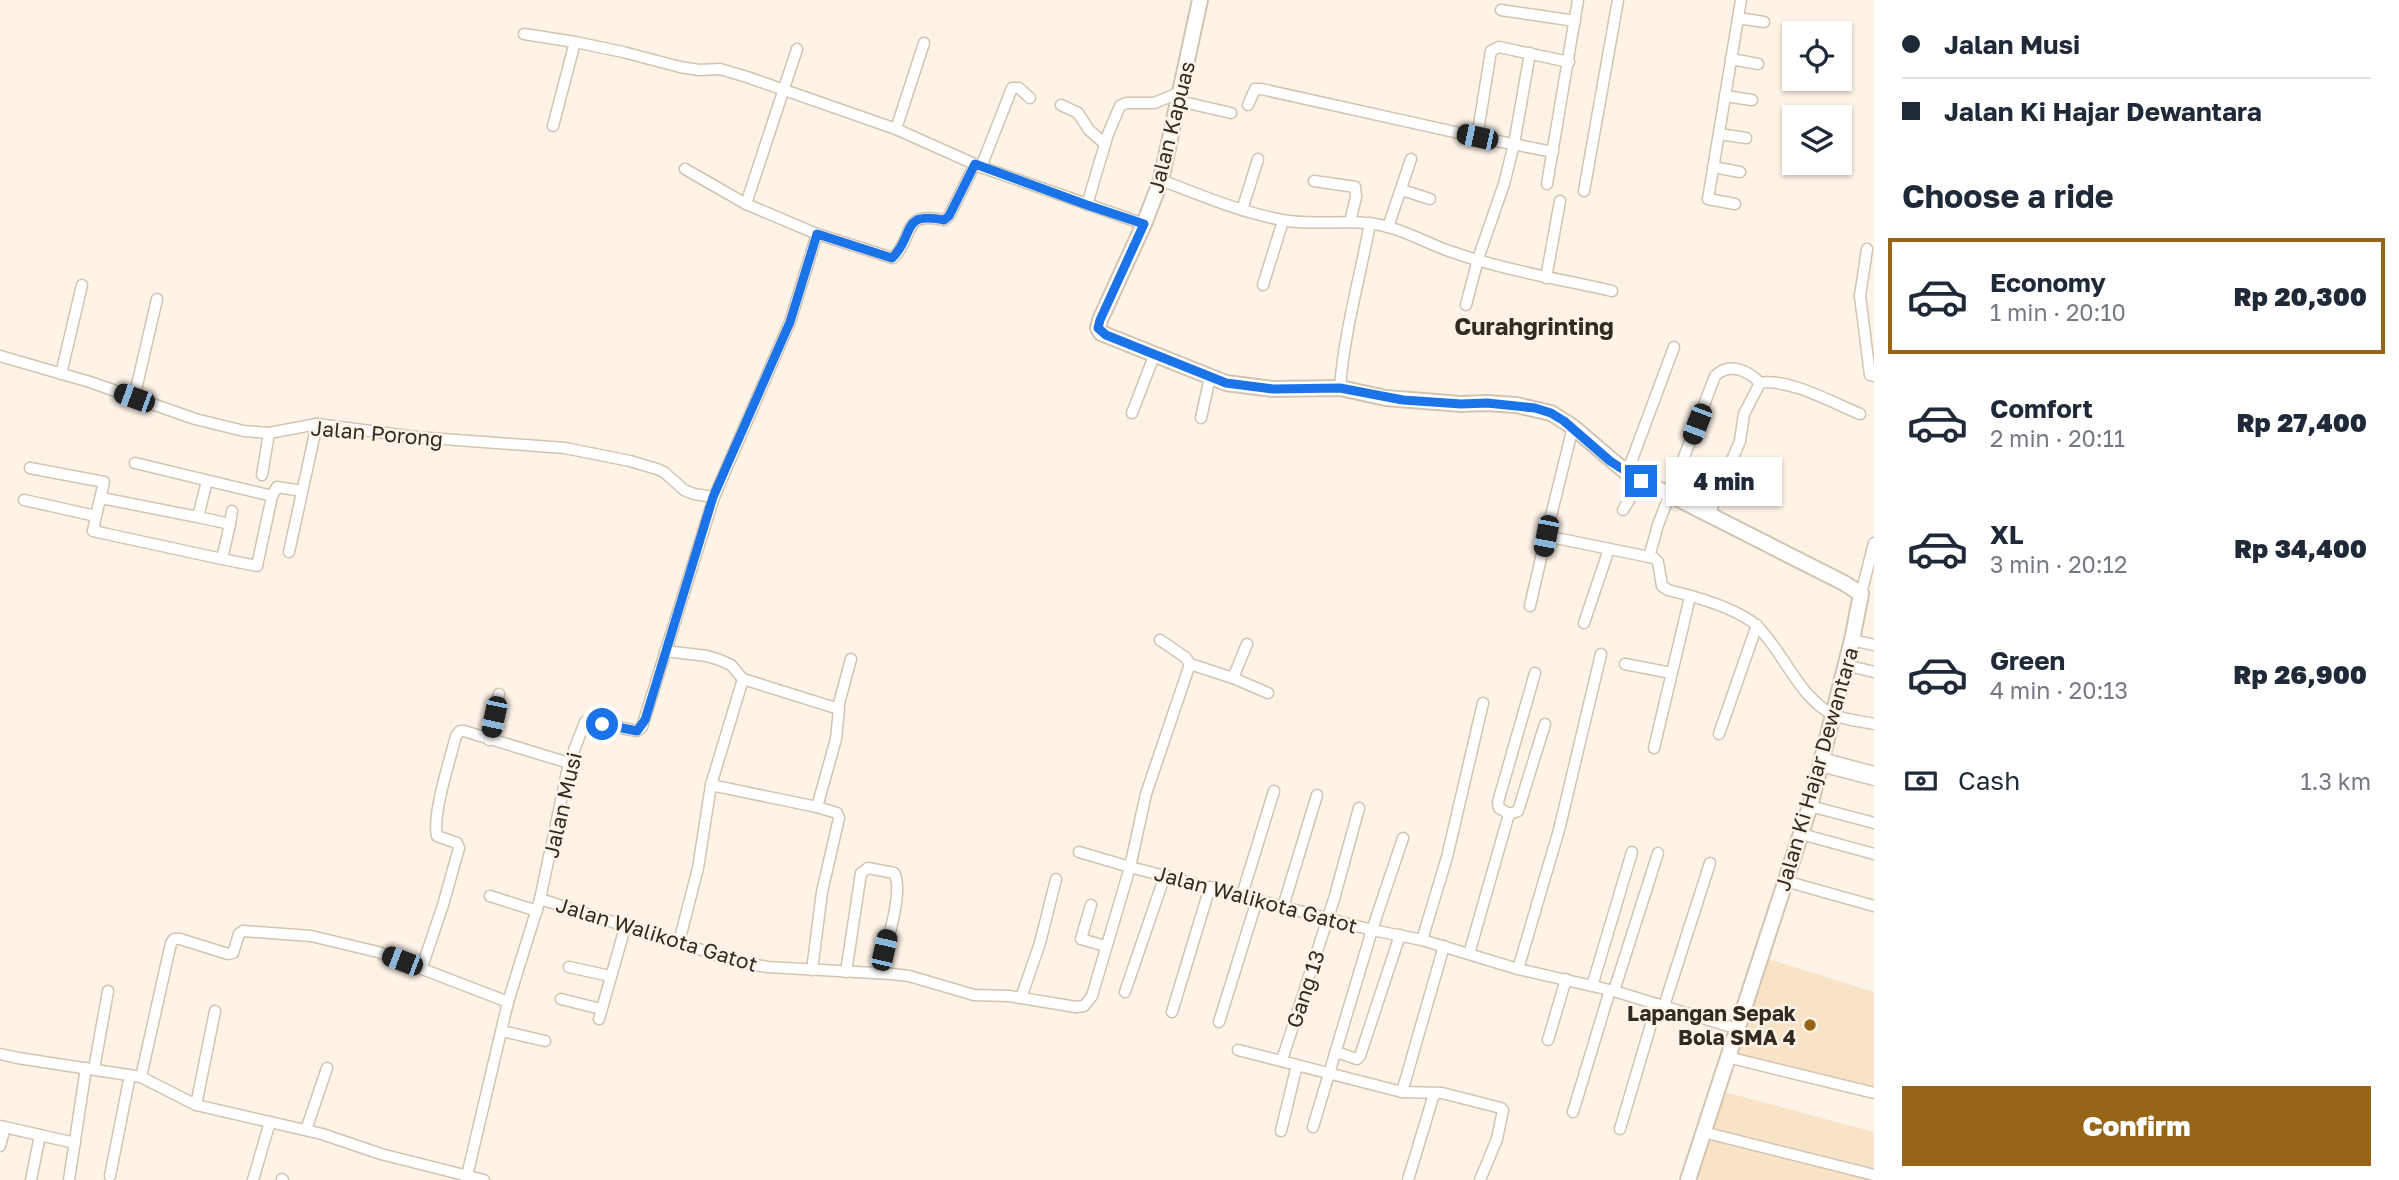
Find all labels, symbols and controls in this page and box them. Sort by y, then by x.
map controls [1782,21,1852,175]
button: locate [1782,21,1852,91]
text: Jalan Musi [1944,29,2080,60]
street label: Jalan Kapuas [1142,58,1200,196]
text: Jalan Ki Hajar Dewantara [1944,96,2262,127]
button: layers [1782,105,1852,175]
car [1455,122,1500,152]
text: Choose a ride [1902,177,2114,215]
icon: car [1906,265,1969,328]
text: Economy [1990,267,2106,298]
text: Rp 20,300 [2234,281,2367,312]
text: 1 min · 20:10 [1990,298,2126,326]
district label: Curahgrinting [1454,311,1614,340]
car [111,381,158,415]
icon: car [1906,391,1969,454]
text: Comfort [1990,393,2093,424]
car [1680,401,1715,447]
text: Rp 27,400 [2236,407,2367,438]
street label: Jalan Porong [310,414,444,452]
text: 2 min · 20:11 [1990,424,2125,452]
callout: 4 min [1666,456,1781,505]
route end [1625,465,1657,497]
text: 4 min [1694,467,1754,495]
car [1532,513,1561,559]
icon: car [1906,517,1969,580]
text: XL [1990,519,2024,550]
text: Rp 34,400 [2234,533,2367,564]
text: 3 min · 20:12 [1990,550,2127,578]
icon: car [1906,643,1969,706]
street label: Jalan Ki Hajar Dewantara [1769,644,1863,894]
text: Green [1990,645,2065,676]
text: Rp 26,900 [2233,659,2367,690]
text: 4 min · 20:13 [1990,676,2128,704]
car [480,694,509,740]
route start [586,708,618,740]
street label: Jalan Musi [537,750,587,860]
icon: cash [1902,762,1940,800]
text: Cash [1958,765,2020,796]
text: 1.3 km [2300,767,2371,795]
street label: Jalan Walikota Gatot [1152,859,1360,939]
street label: Jalan Walikota Gatot [553,891,761,977]
car [870,927,899,973]
car [379,944,426,978]
street label: Gang 13 [1280,947,1330,1031]
place label: Lapangan Sepak Bola SMA 4 [1627,1000,1796,1050]
marker: Lapangan Sepak Bola SMA 4 [1802,1017,1818,1033]
button: Confirm [1902,1086,2371,1166]

